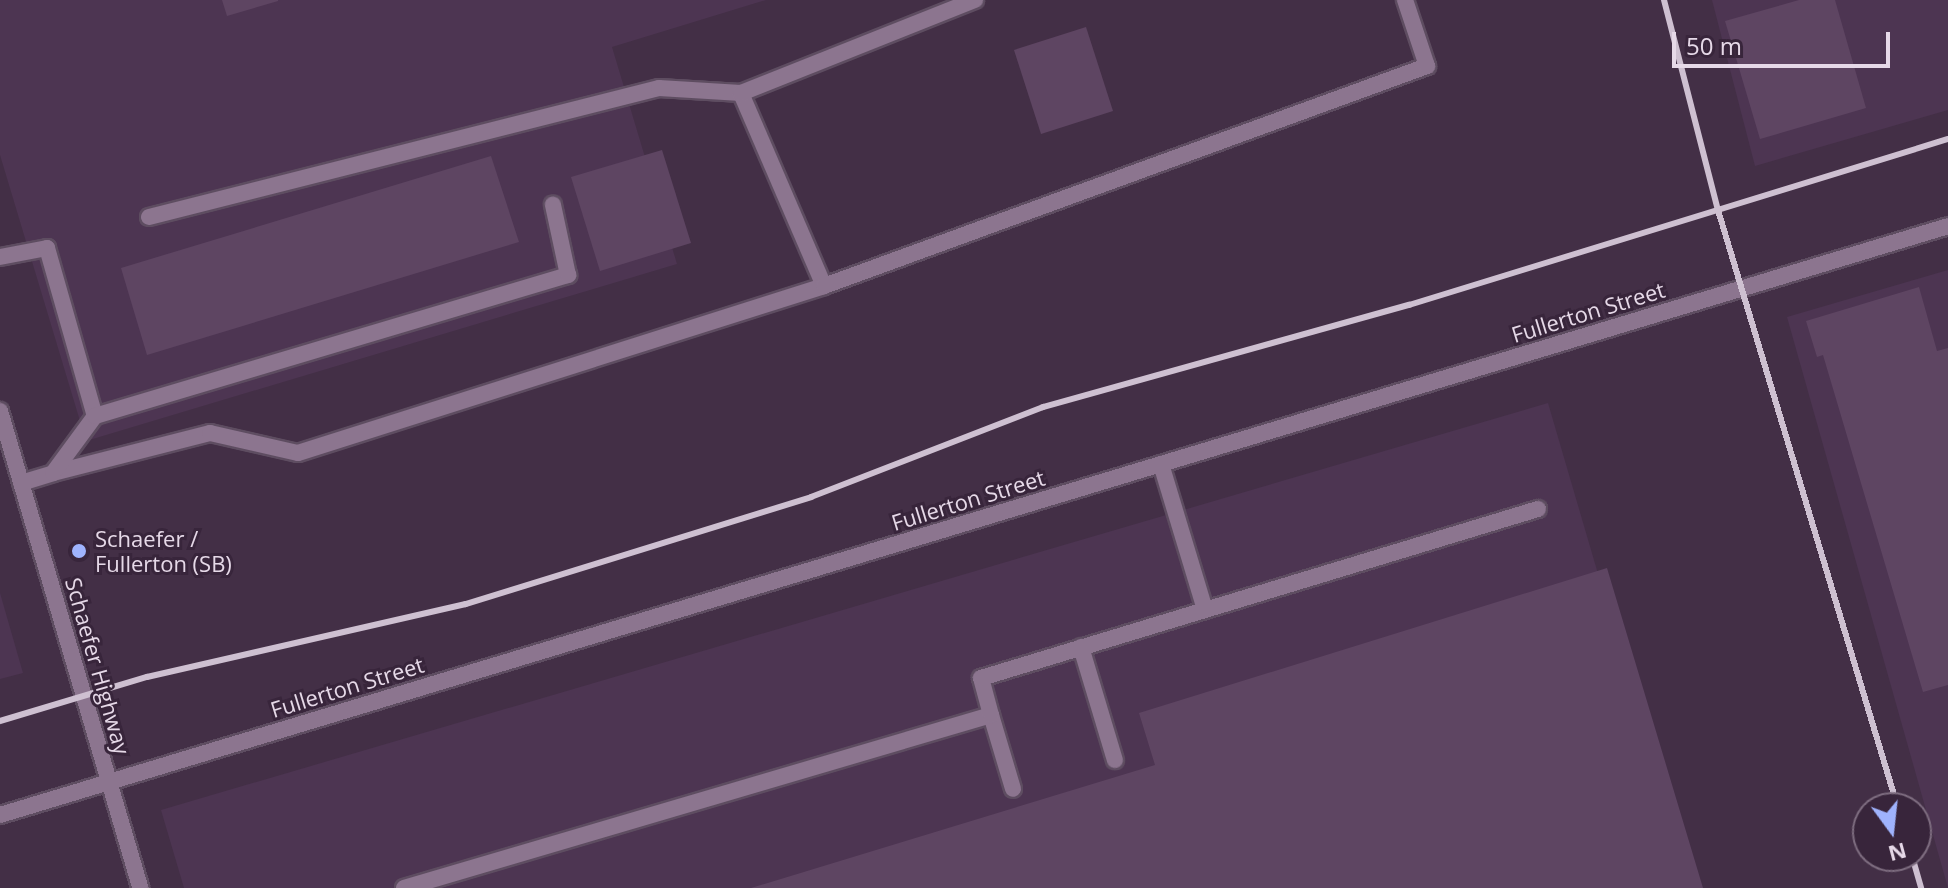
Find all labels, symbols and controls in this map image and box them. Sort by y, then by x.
scale bar [1676,16,1894,66]
text: 50 m [1686,29,1742,62]
street label: Fullerton Street [1508,276,1668,348]
street label: Fullerton Street [888,464,1048,536]
place label: Schaefer / Fullerton (SB) [95,525,232,576]
marker: Schaefer / Fullerton (SB) [70,542,88,560]
street label: Schaefer Highway [60,575,136,757]
street label: Fullerton Street [267,651,427,723]
north arrow [1852,792,1932,872]
text: N [1885,836,1910,870]

